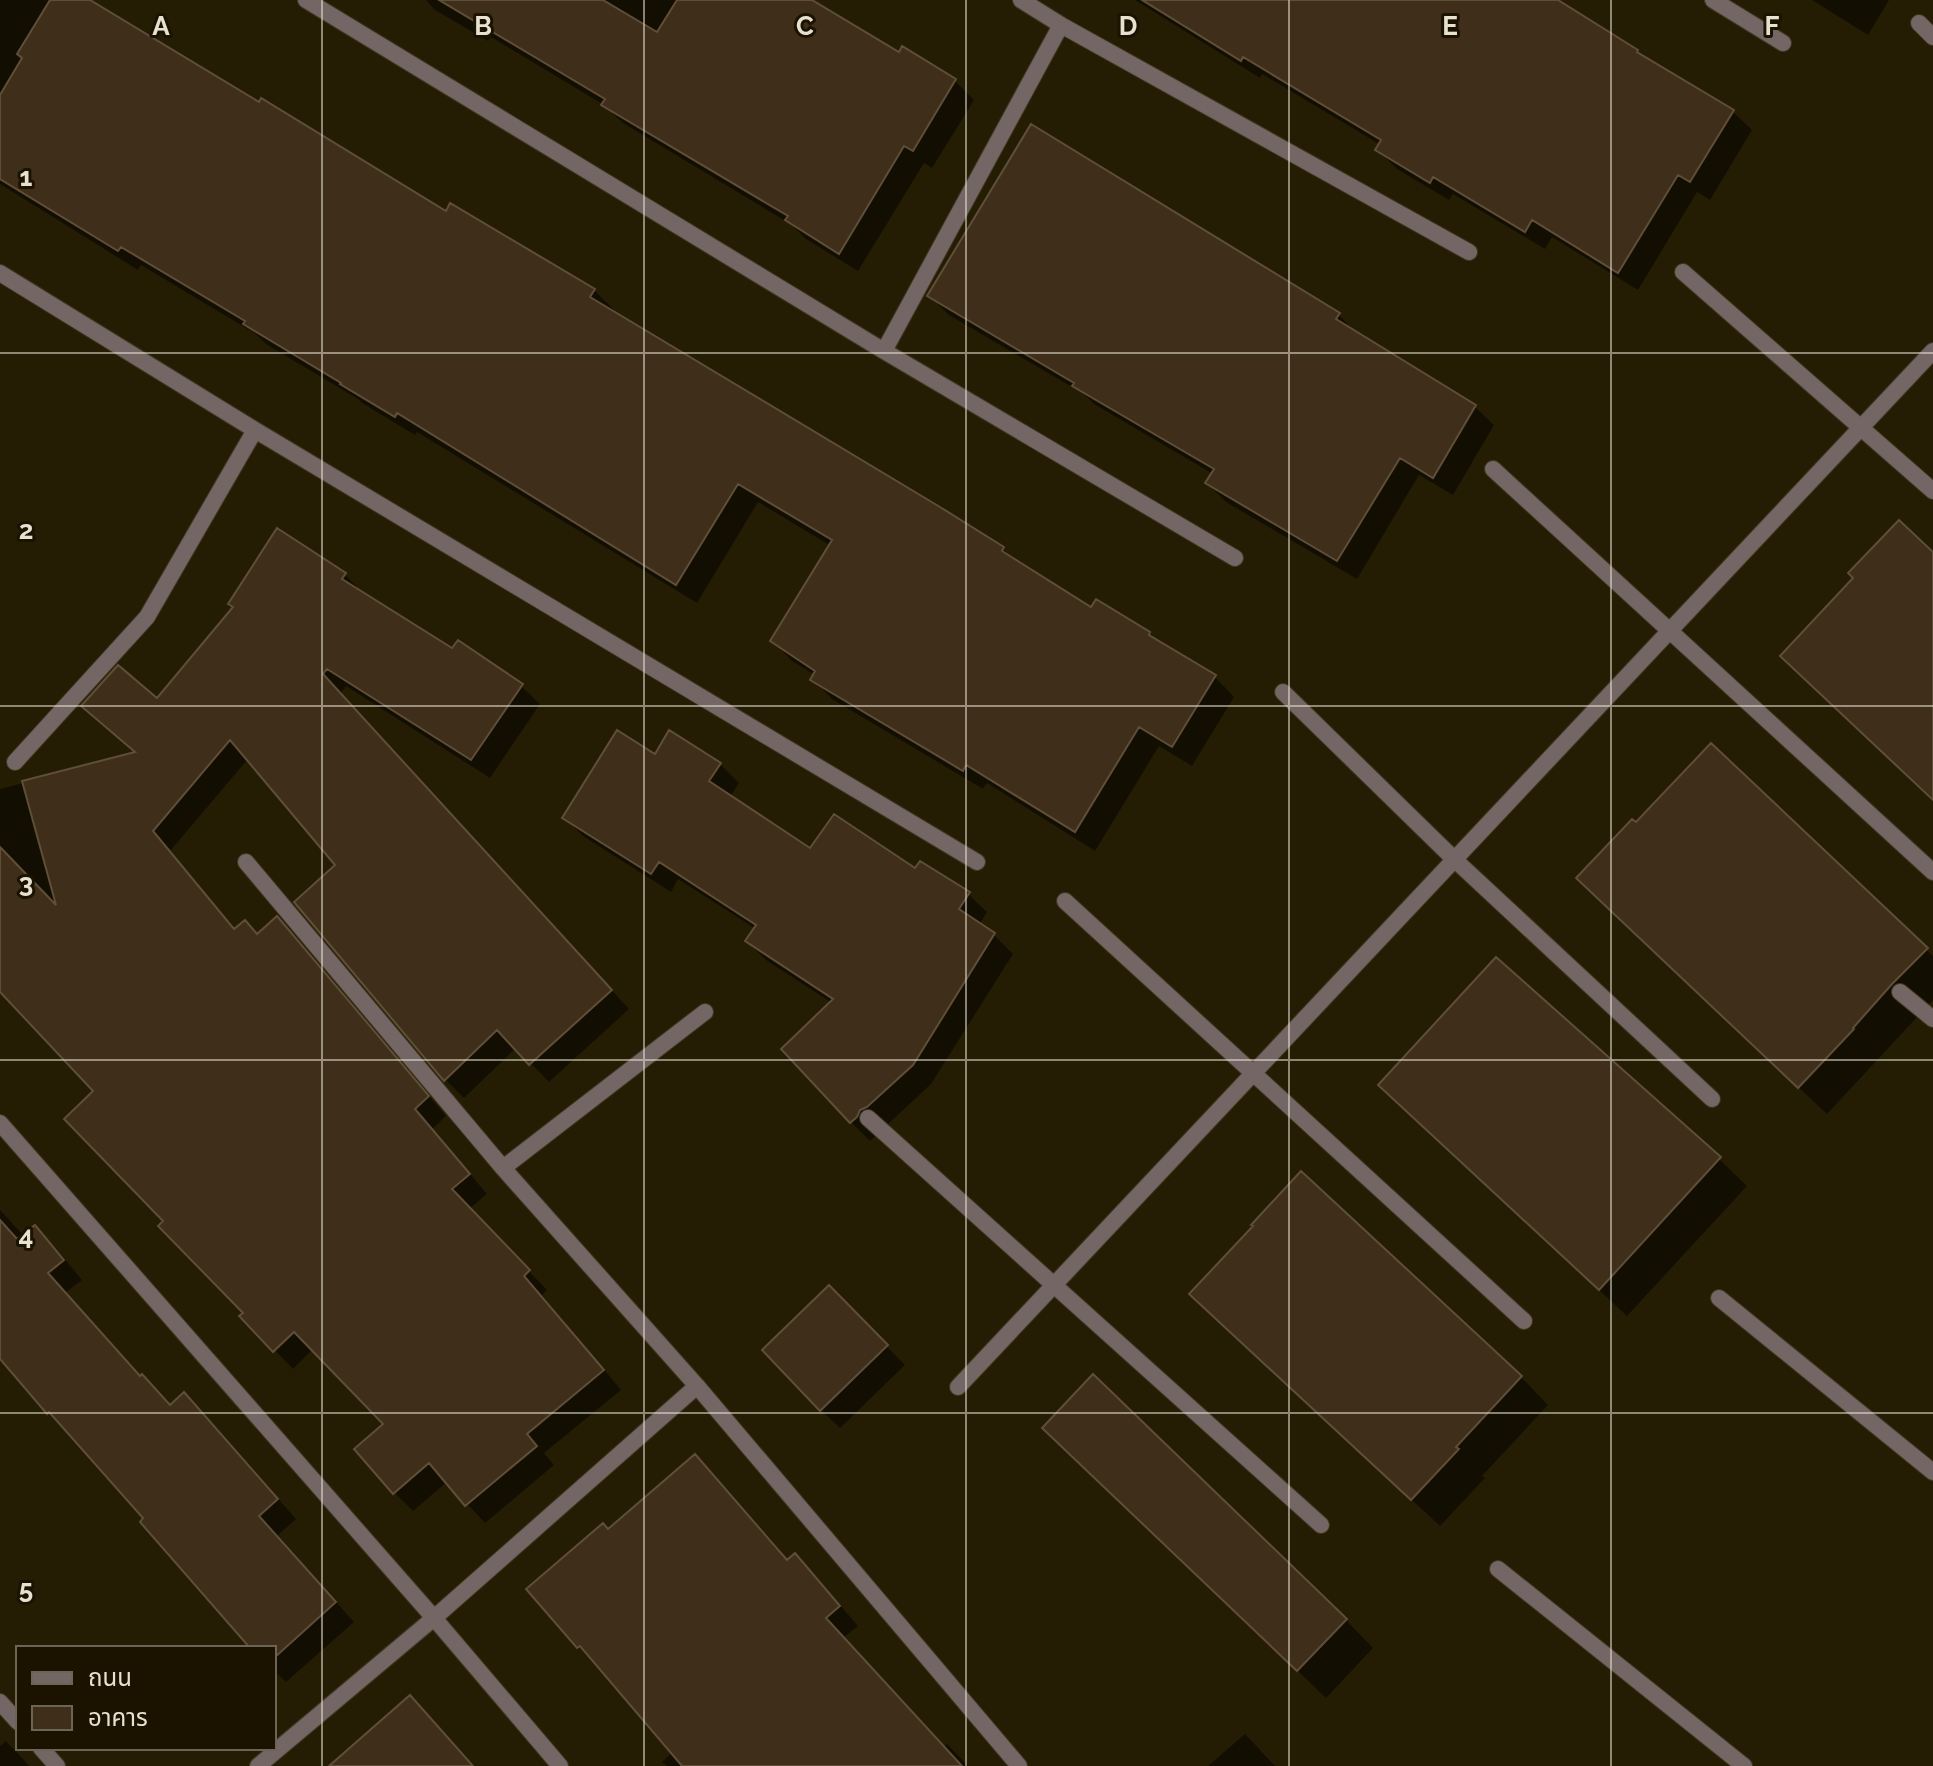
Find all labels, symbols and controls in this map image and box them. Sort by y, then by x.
text: A [152,11,170,41]
text: B [474,11,492,41]
text: C [796,11,814,41]
text: D [1119,11,1137,41]
text: E [1442,11,1458,41]
text: F [1765,11,1780,41]
text: 1 [20,162,33,192]
text: 2 [19,515,33,545]
text: 3 [19,868,33,898]
text: 4 [19,1221,33,1251]
text: 5 [19,1574,33,1604]
legend [16,1646,276,1750]
text: ถนน [88,1663,132,1692]
text: อาคาร [88,1703,148,1732]

